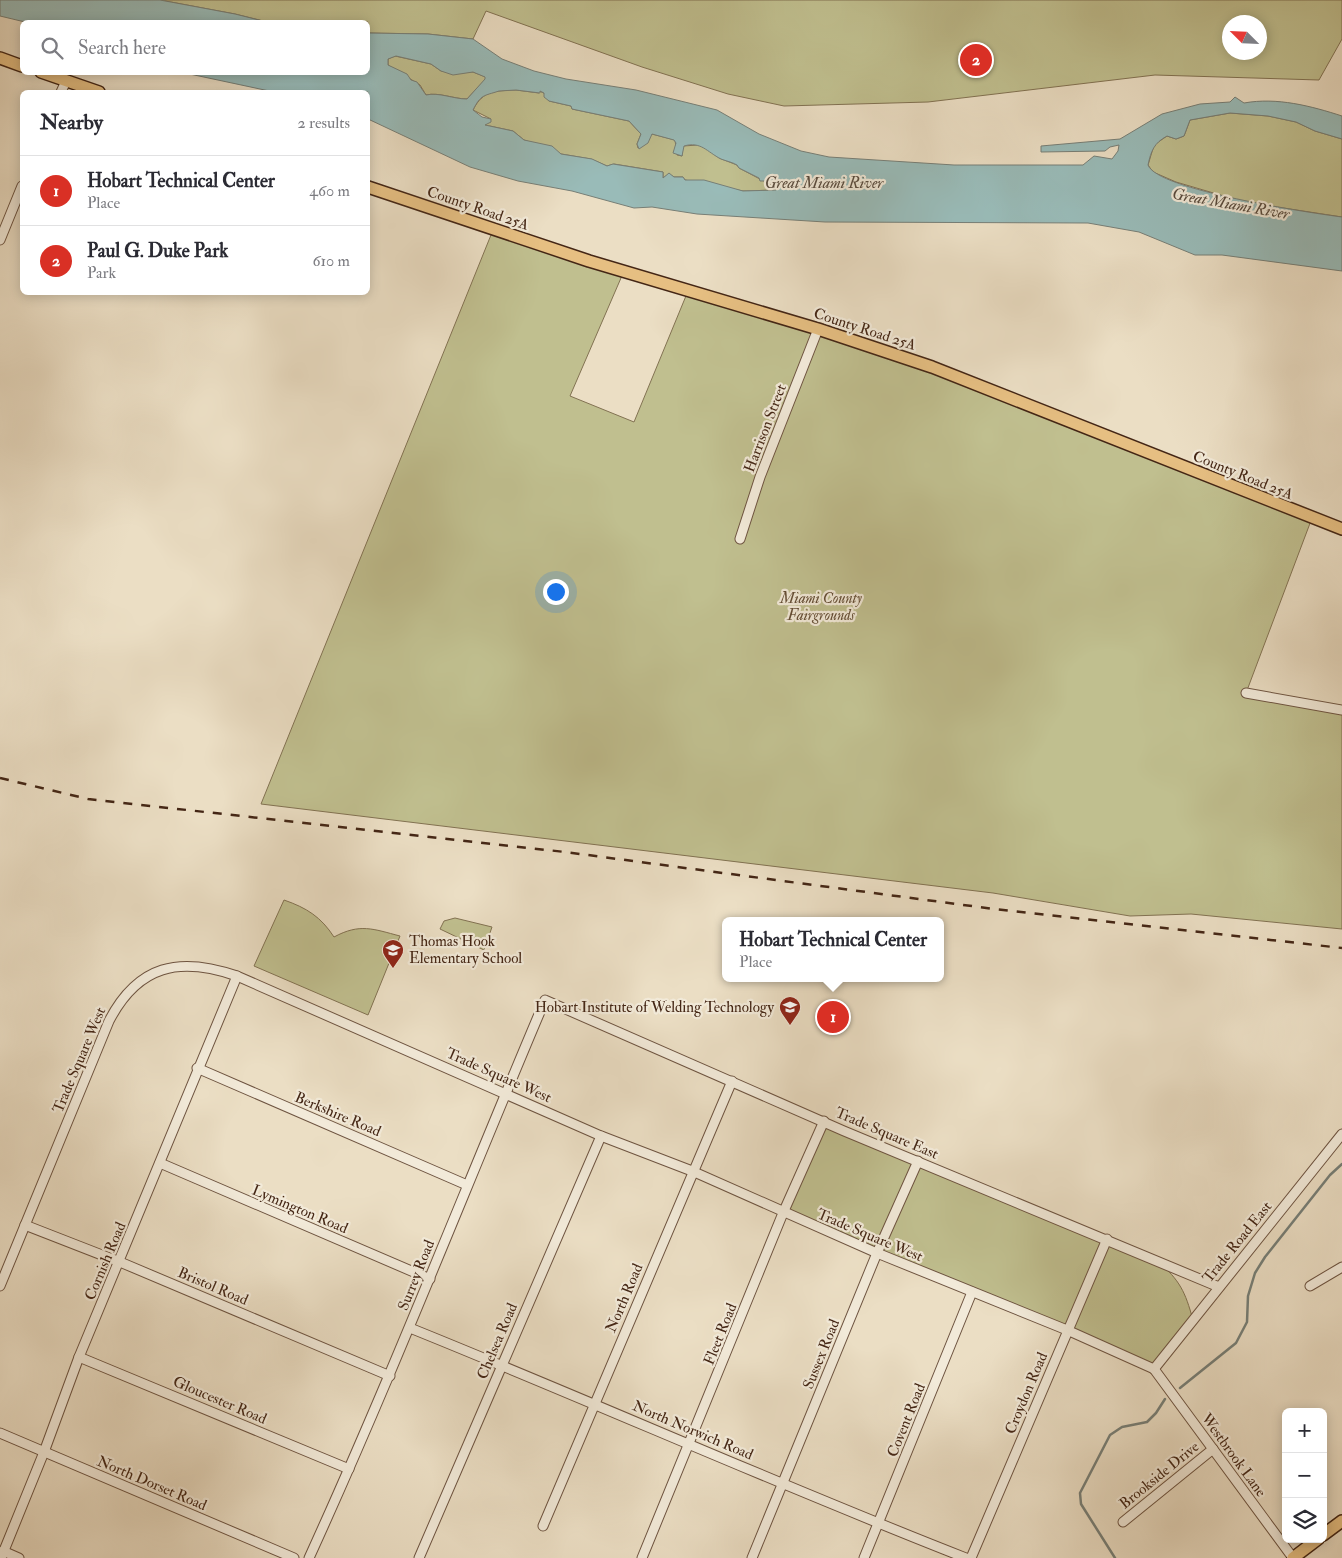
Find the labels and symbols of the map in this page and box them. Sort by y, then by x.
north arrow [1222,15,1267,60]
pin: 2 [960,41,992,79]
water label: Great Miami River [765,173,884,193]
street label: County Road 25A [424,182,532,235]
water label: Great Miami River [1171,184,1292,224]
street label: County Road 25A [811,304,919,355]
street label: Harrison Street [740,381,791,475]
street label: County Road 25A [1190,447,1296,504]
your location [543,579,569,605]
park label: Miami County Fairgrounds [779,589,863,625]
place label: Thomas Hook Elementary School [409,932,522,968]
school or university icon: Thomas Hook Elementary School [381,938,405,969]
school or university icon: Hobart Institute of Welding Technology [778,995,802,1026]
place label: Hobart Institute of Welding Technology [535,998,774,1017]
pin: 1 [817,998,849,1036]
street label: Trade Square West [49,1004,110,1116]
street label: Trade Square West [443,1044,555,1107]
street label: Berkshire Road [292,1088,384,1141]
street label: Trade Square East [832,1103,941,1164]
street label: Lymington Road [249,1181,351,1238]
street label: Trade Road East [1199,1198,1276,1287]
street label: Trade Square West [814,1205,926,1266]
street label: Cornish Road [81,1219,131,1303]
street label: Surrey Road [394,1236,439,1313]
street label: North Road [601,1260,648,1336]
street label: Bristol Road [175,1263,252,1310]
street label: Chelsea Road [473,1300,522,1382]
street label: Fleet Road [699,1300,742,1368]
street label: Sussex Road [799,1316,844,1392]
street label: Croydon Road [1001,1349,1052,1437]
street label: Gloucester Road [170,1372,270,1429]
street label: Covent Road [883,1380,930,1460]
street label: North Norwich Road [630,1396,757,1465]
street label: Westbrook Lane [1196,1409,1270,1501]
street label: Brookside Drive [1116,1438,1203,1513]
street label: North Dorset Road [94,1452,210,1515]

